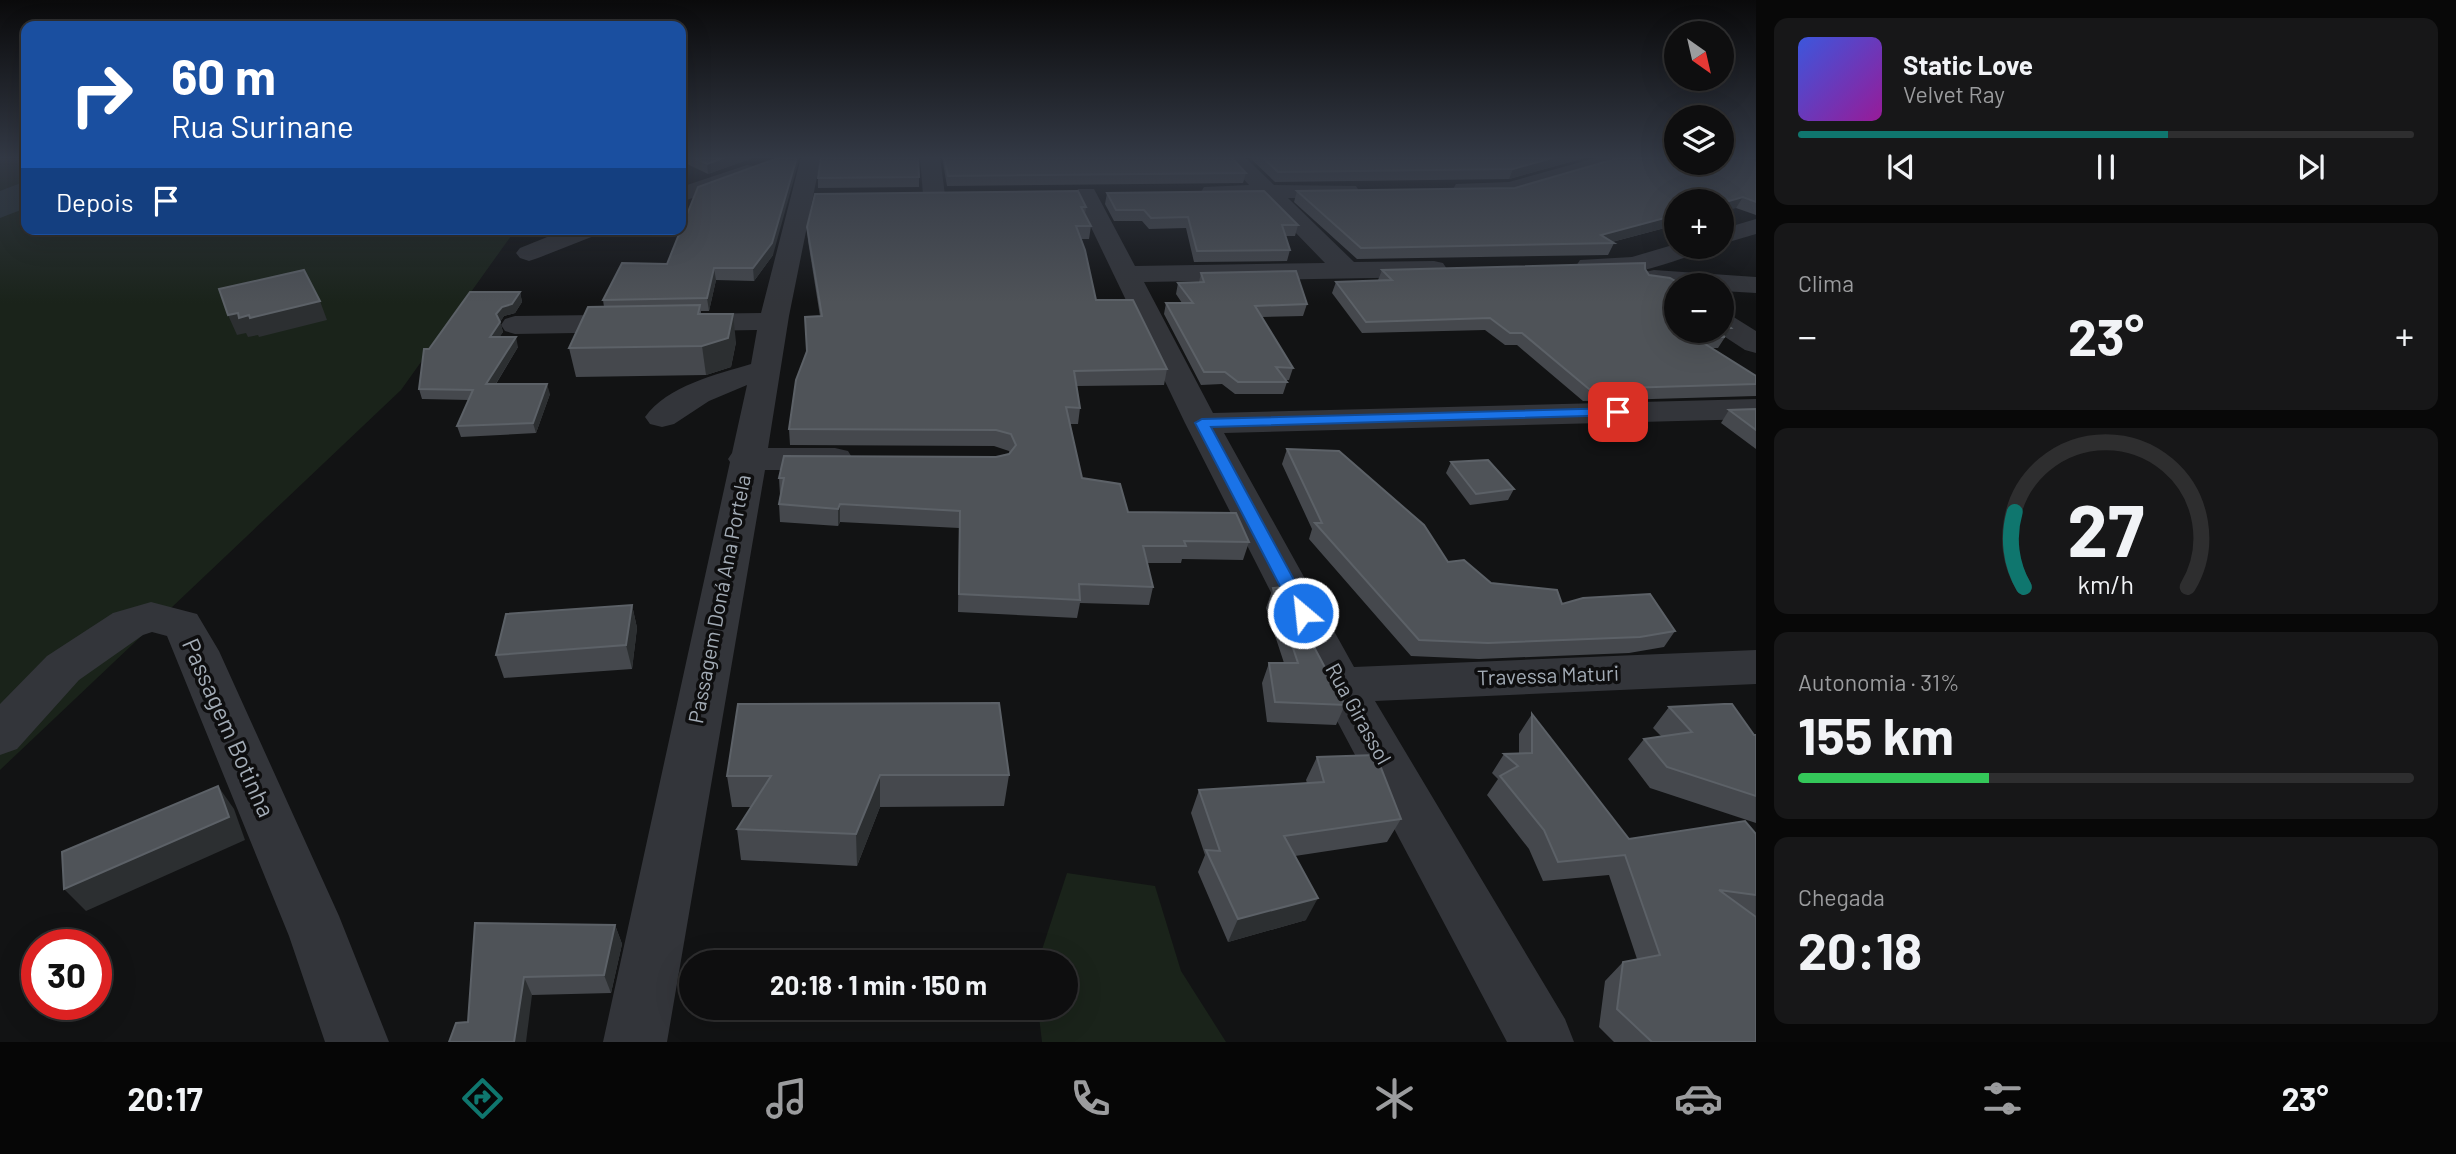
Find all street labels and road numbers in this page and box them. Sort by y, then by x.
street label: Passagem Doná Ana Portela [682,472,755,725]
street label: Passagem Botinha [177,634,282,821]
street label: Rua Girassol [1321,658,1397,768]
street label: Travessa Maturi [1477,660,1619,689]

